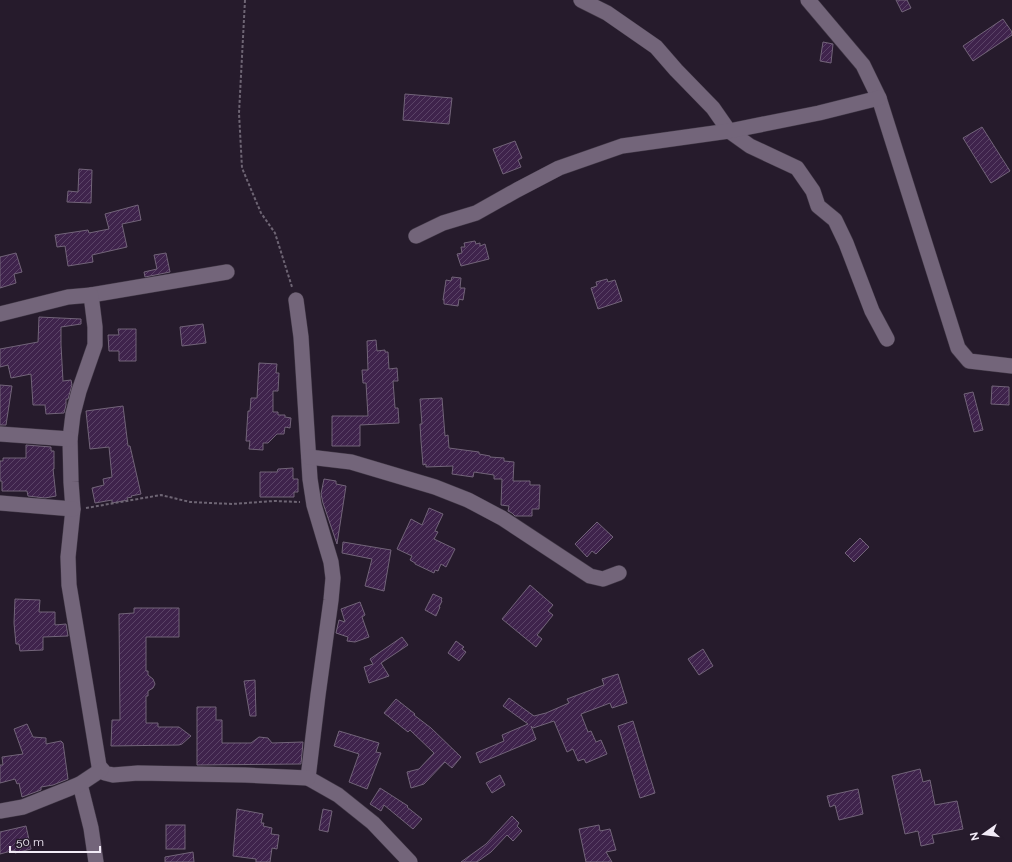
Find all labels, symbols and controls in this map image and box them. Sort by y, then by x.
north arrow [964,814,1004,854]
scale bar [10,828,100,854]
text: N [967,831,982,842]
text: 50 m [16,835,44,849]

